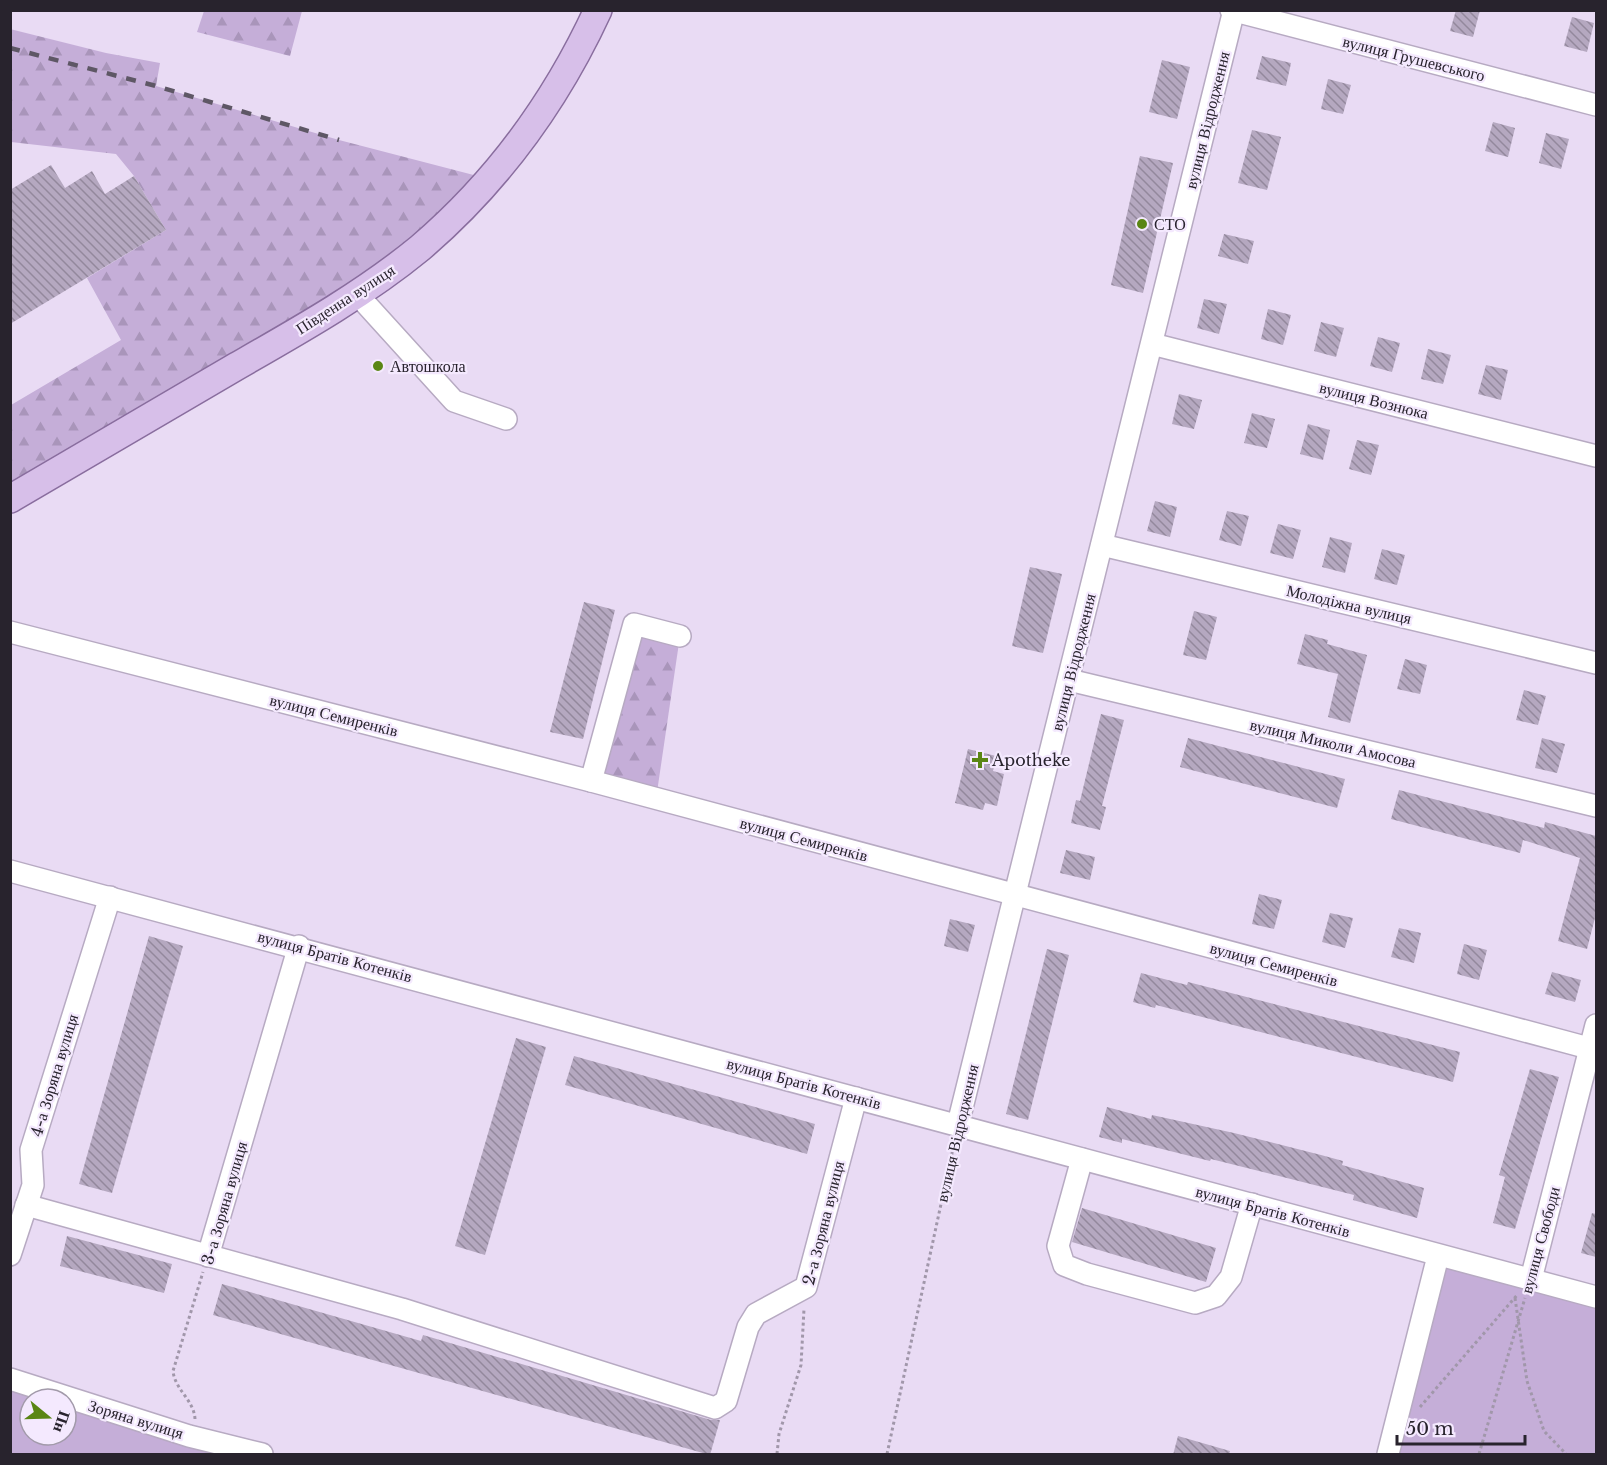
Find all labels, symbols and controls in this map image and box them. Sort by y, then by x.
street label: вулиця Грушевського [1341,31,1487,85]
street label: вулиця Відродження [1180,49,1234,191]
place label: СТО [1154,214,1186,234]
marker: СТО [1135,217,1149,231]
street label: Південна вулиця [292,259,399,338]
place label: Автошкола [390,356,466,376]
marker: Автошкола [371,359,385,373]
street label: вулиця Вознюка [1317,377,1431,423]
street label: Молодіжна вулиця [1284,580,1414,628]
street label: вулиця Відродження [1046,591,1100,733]
street label: вулиця Семиренків [268,689,401,741]
street label: вулиця Миколи Амосова [1248,714,1418,772]
place label: Apotheke [991,750,1070,770]
marker: Apotheke [973,753,987,767]
street label: вулиця Семиренків [738,812,871,866]
street label: вулиця Братів Котенків [256,926,415,986]
street label: вулиця Семиренків [1208,937,1341,991]
street label: 4-а Зоряна вулиця [26,1011,82,1139]
street label: вулиця Братів Котенків [725,1053,884,1113]
street label: вулиця Відродження [931,1062,983,1204]
street label: 3-а Зоряна вулиця [197,1138,251,1267]
street label: 2-а Зоряна вулиця [798,1158,848,1287]
street label: вулиця Братів Котенків [1194,1181,1353,1241]
street label: вулиця Свободи [1516,1184,1564,1296]
north arrow [18,1387,78,1447]
street label: Зоряна вулиця [86,1395,187,1443]
text: Пн [49,1408,75,1435]
scale bar [1397,1408,1524,1446]
text: 50 m [1406,1418,1454,1440]

